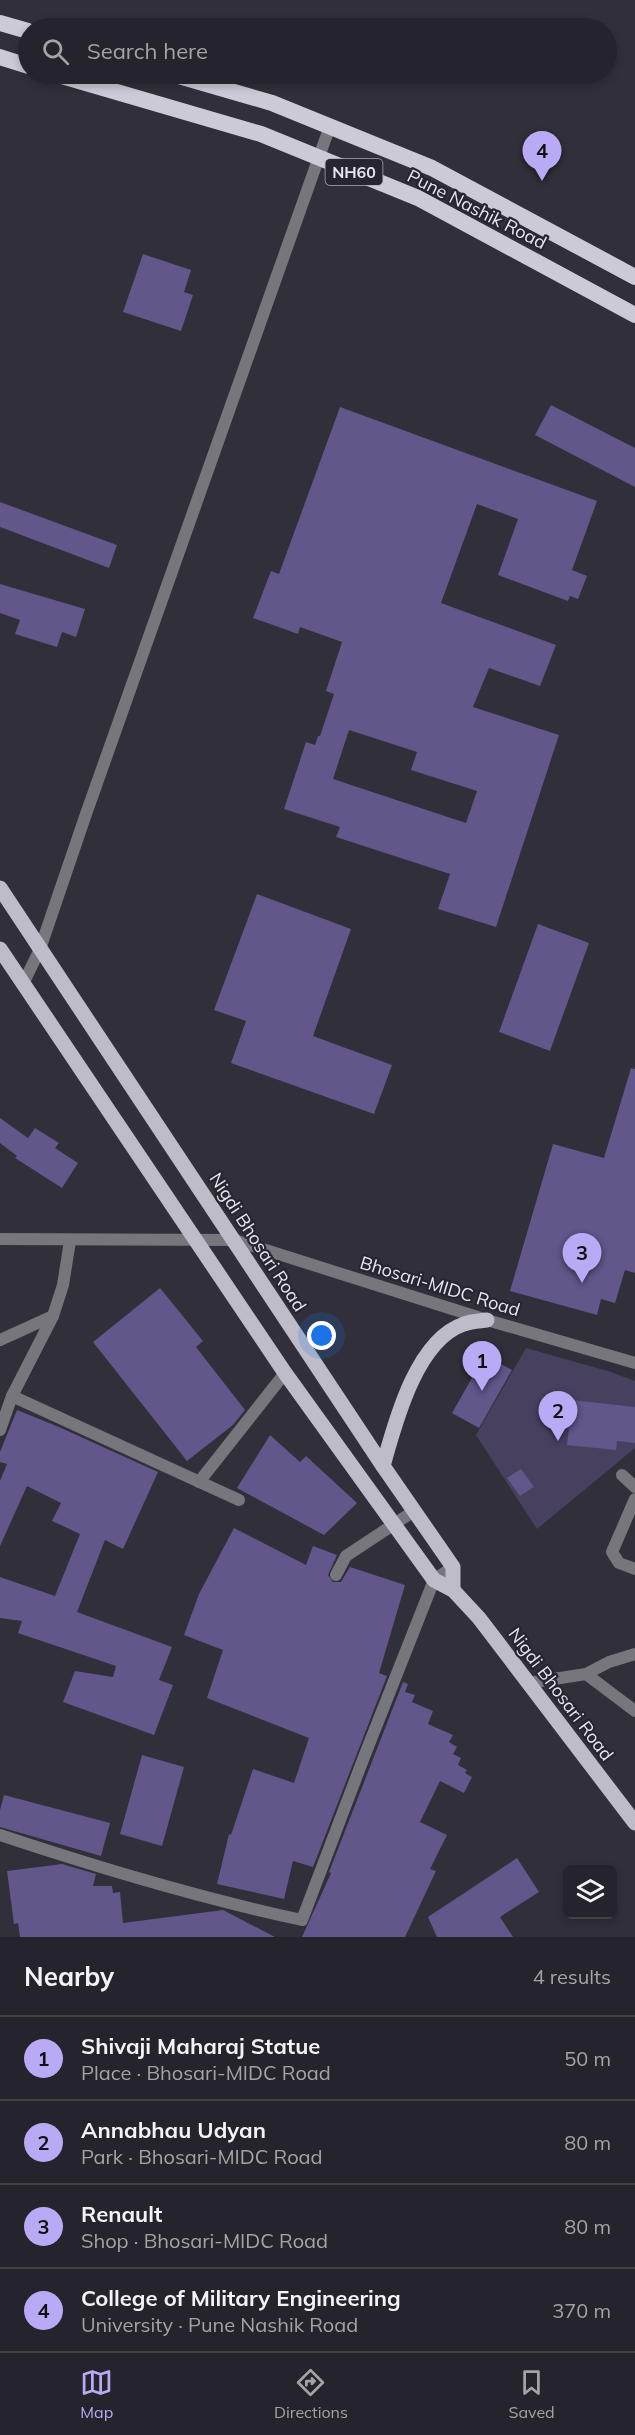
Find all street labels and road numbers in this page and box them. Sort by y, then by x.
road number: NH60 [326,159,382,185]
street label: Pune Nashik Road [404,164,550,254]
street label: Nigdi Bhosari Road [205,1168,311,1316]
street label: Bhosari-MIDC Road [357,1251,523,1321]
street label: Nigdi Bhosari Road [503,1623,619,1765]

